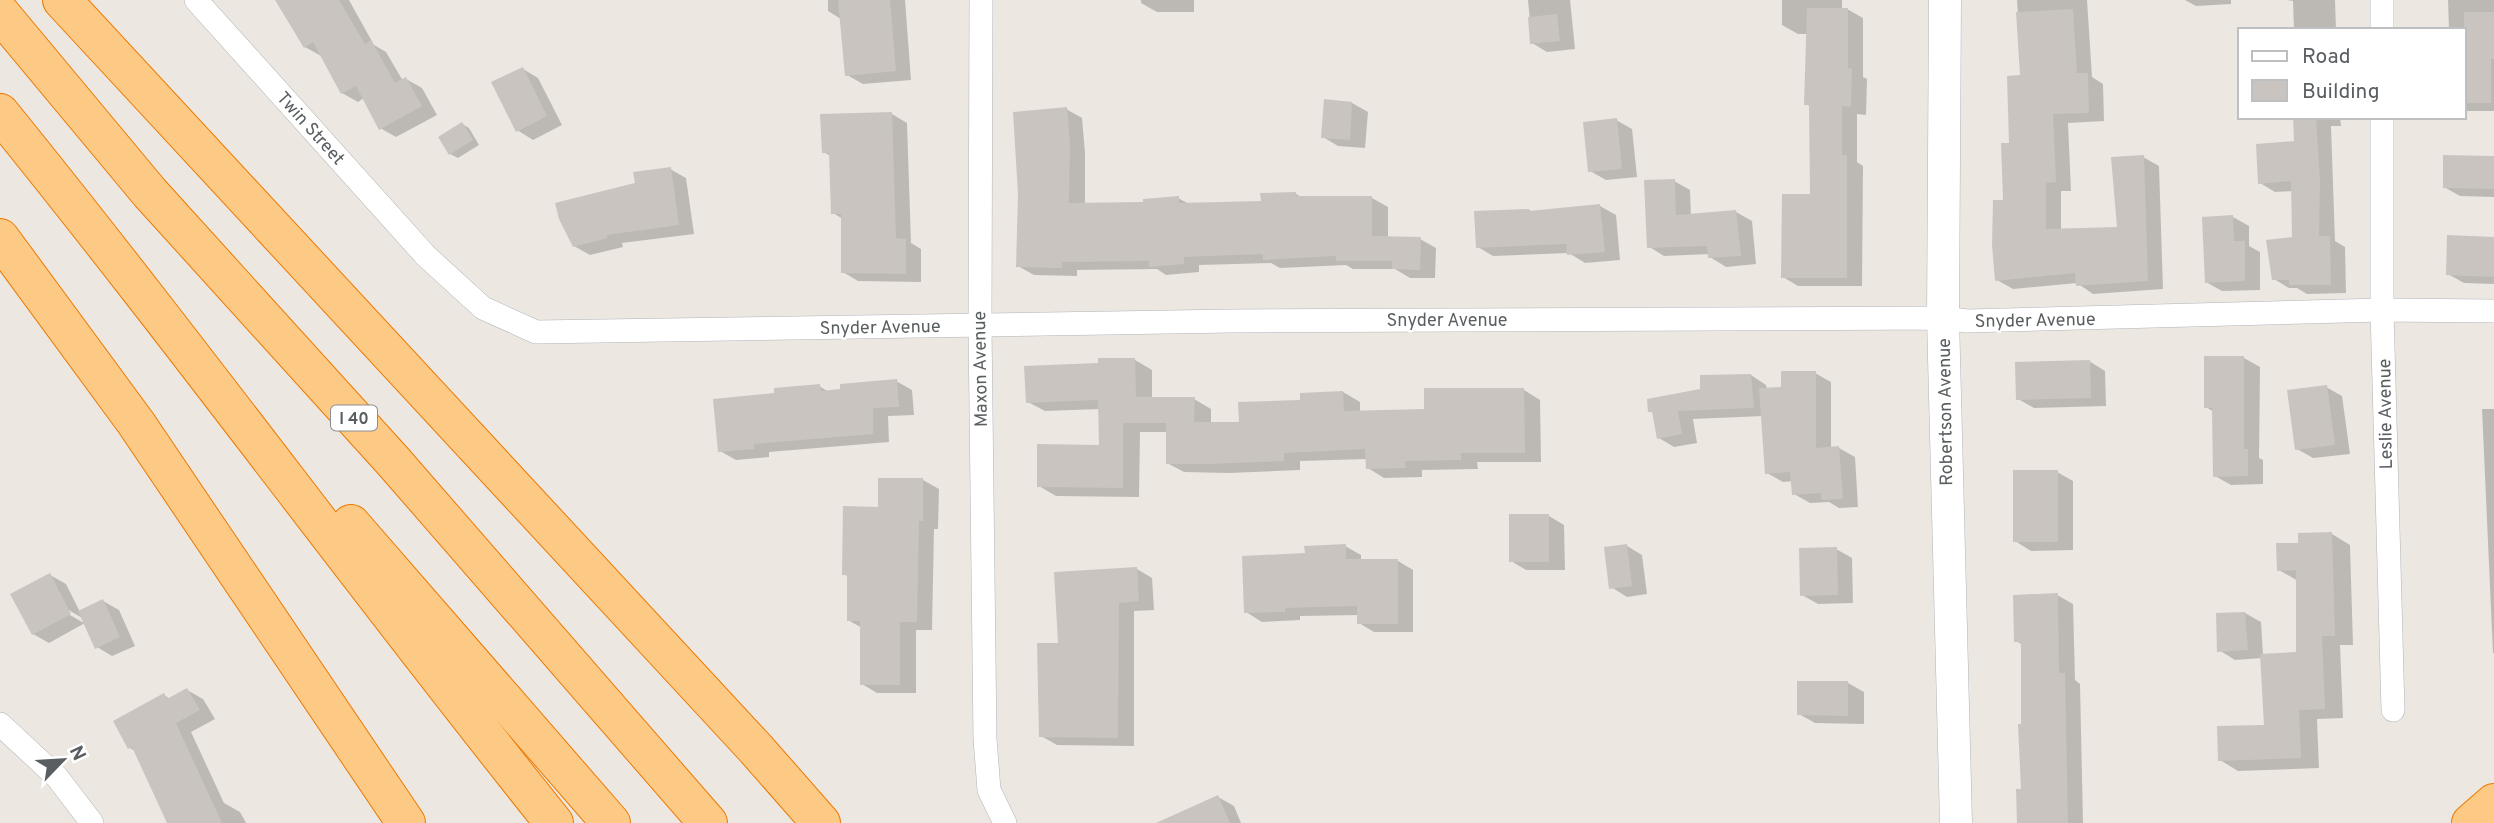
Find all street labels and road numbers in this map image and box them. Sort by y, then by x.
street label: Twin Street [271,87,349,171]
street label: Snyder Avenue [1974,309,2096,334]
street label: Snyder Avenue [1387,310,1507,333]
street label: Maxon Avenue [969,311,994,427]
street label: Snyder Avenue [819,316,941,341]
street label: Robertson Avenue [1934,338,1959,486]
street label: Leslie Avenue [2374,358,2399,470]
road number: I 40 [331,406,377,430]

